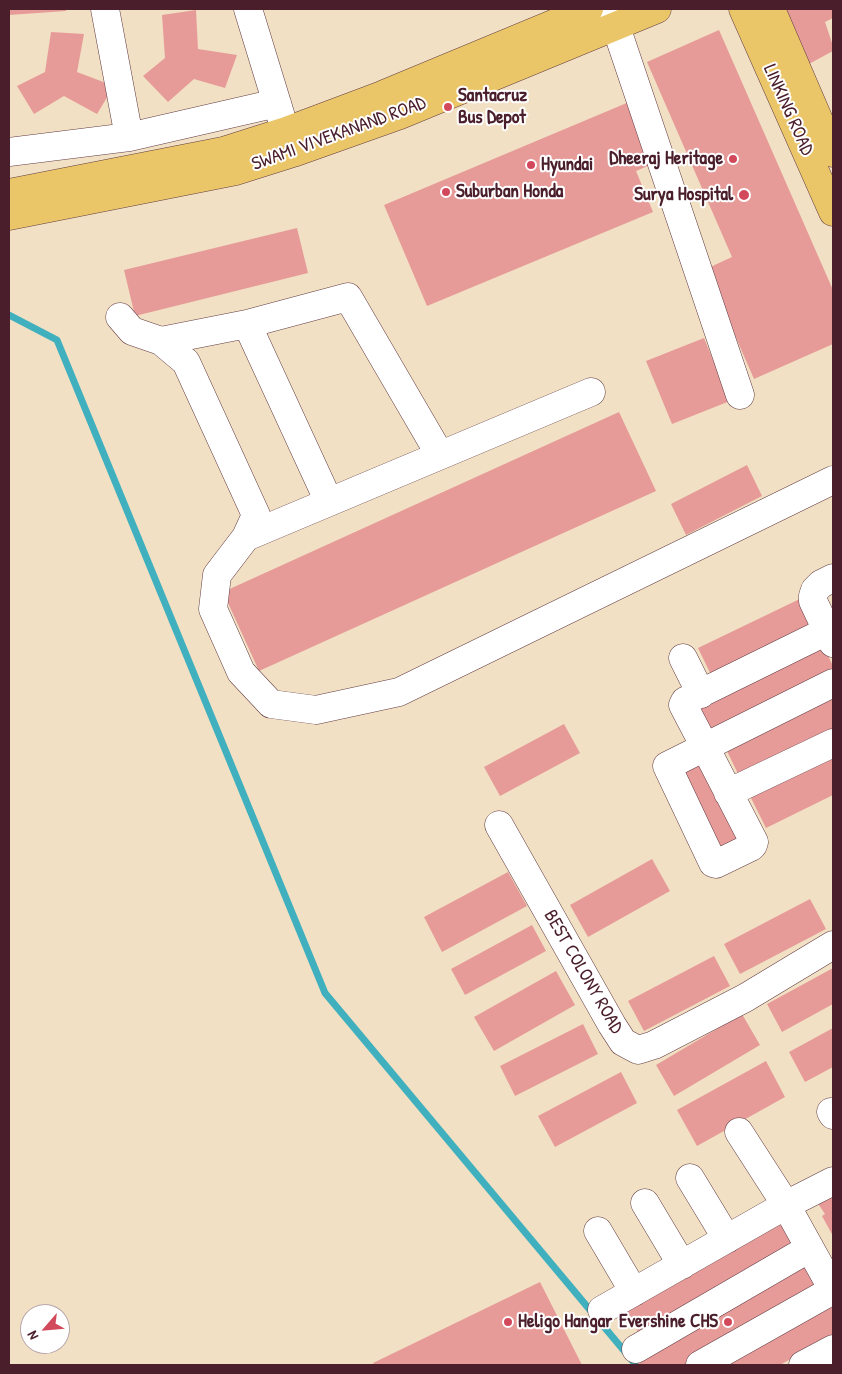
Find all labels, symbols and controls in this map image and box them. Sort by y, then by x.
street label: LINKING ROAD [758,61,818,159]
place label: Santacruz Bus Depot [458,85,527,129]
street label: SWAMI VIVEKANAND ROAD [249,92,429,176]
marker: Santacruz Bus Depot [442,101,454,113]
place label: Dheeraj Heritage [609,148,723,170]
marker: Dheeraj Heritage [727,153,739,165]
place label: Hyundai [541,154,593,176]
marker: Hyundai [525,159,537,171]
place label: Suburban Honda [456,181,563,203]
place label: Surya Hospital [634,184,733,206]
marker: Suburban Honda [440,186,452,198]
marker: Surya Hospital [737,188,751,202]
street label: BEST COLONY ROAD [538,906,628,1038]
north arrow [20,1304,70,1354]
place label: Heligo Hangar [518,1311,612,1333]
place label: Evershine CHS [619,1311,718,1333]
marker: Heligo Hangar [502,1316,514,1328]
marker: Evershine CHS [722,1316,734,1328]
text: N [22,1328,42,1343]

